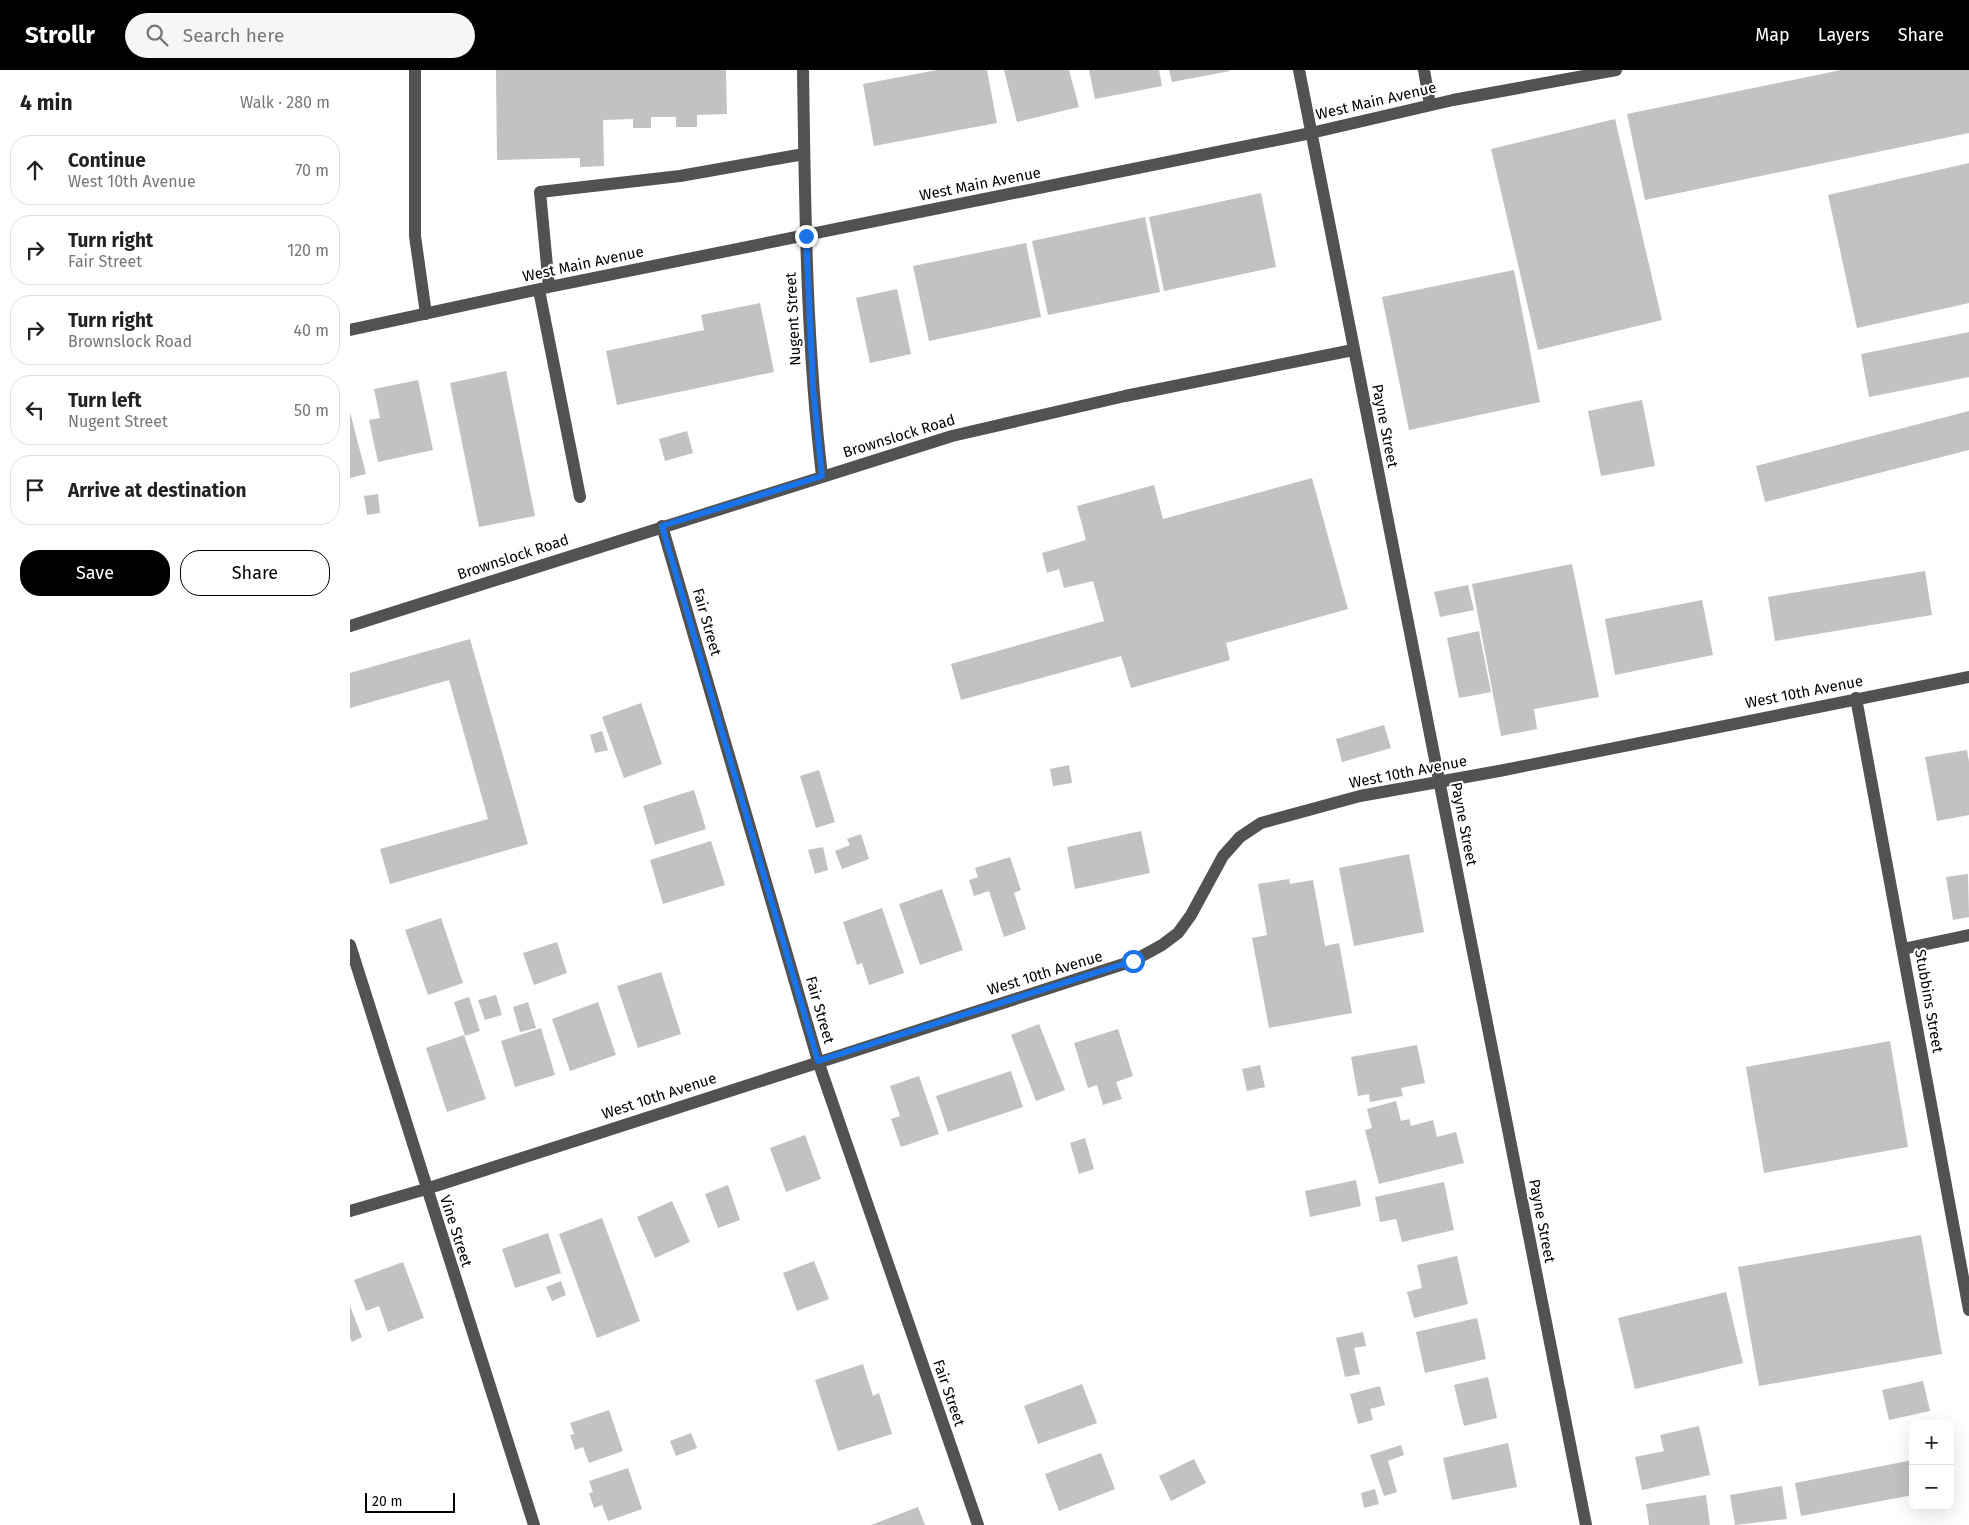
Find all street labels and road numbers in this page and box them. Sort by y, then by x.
street label: West Main Avenue [1314,78,1438,124]
street label: West Main Avenue [918,163,1042,205]
street label: West Main Avenue [521,242,645,286]
street label: Nugent Street [782,271,804,366]
street label: Payne Street [1368,383,1402,470]
street label: Brownslock Road [841,410,957,462]
street label: Brownslock Road [455,530,571,584]
street label: Fair Street [689,586,725,658]
street label: West 10th Avenue [1744,672,1864,712]
street label: West 10th Avenue [1348,752,1468,792]
street label: Payne Street [1447,781,1481,868]
street label: West 10th Avenue [985,947,1105,999]
street label: Stubbins Street [1911,948,1947,1055]
street label: Fair Street [802,974,838,1046]
street label: West 10th Avenue [599,1069,719,1123]
street label: Payne Street [1525,1178,1559,1265]
street label: Vine Street [436,1193,476,1270]
street label: Fair Street [929,1357,969,1429]

